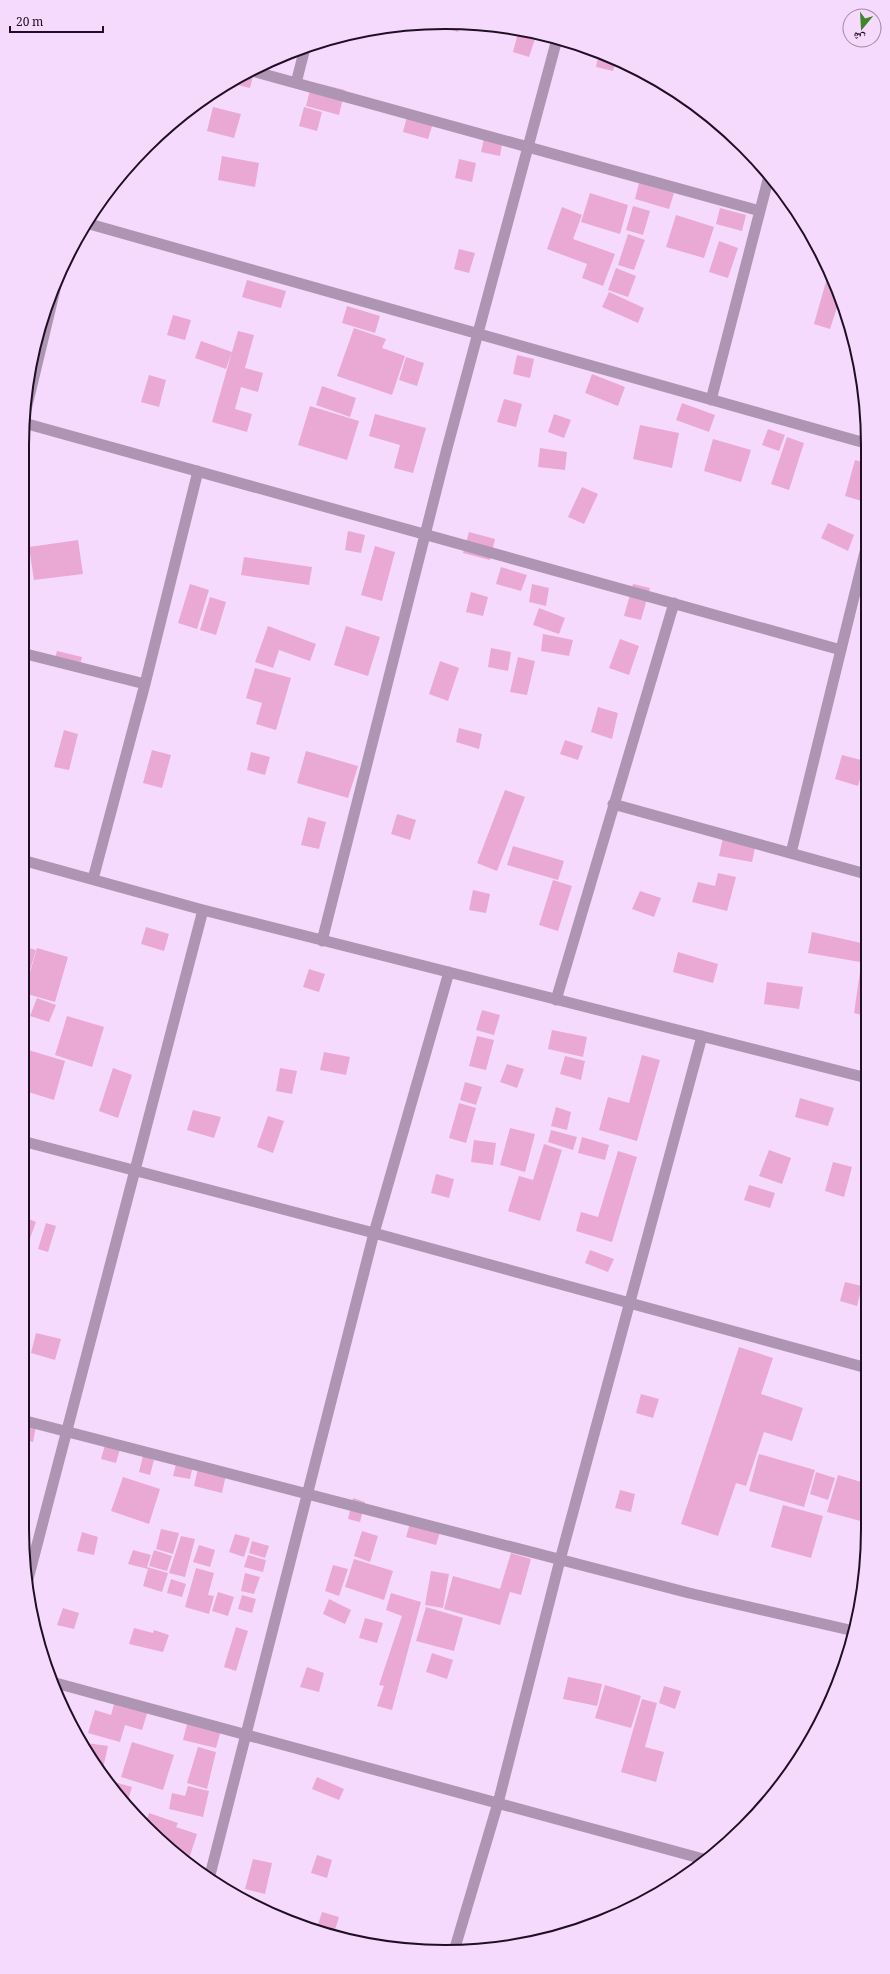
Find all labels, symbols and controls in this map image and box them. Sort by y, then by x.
scale bar [10,8,103,34]
north arrow [842,8,882,48]
text: 20 m [16,13,43,34]
text: ش [851,25,868,47]

